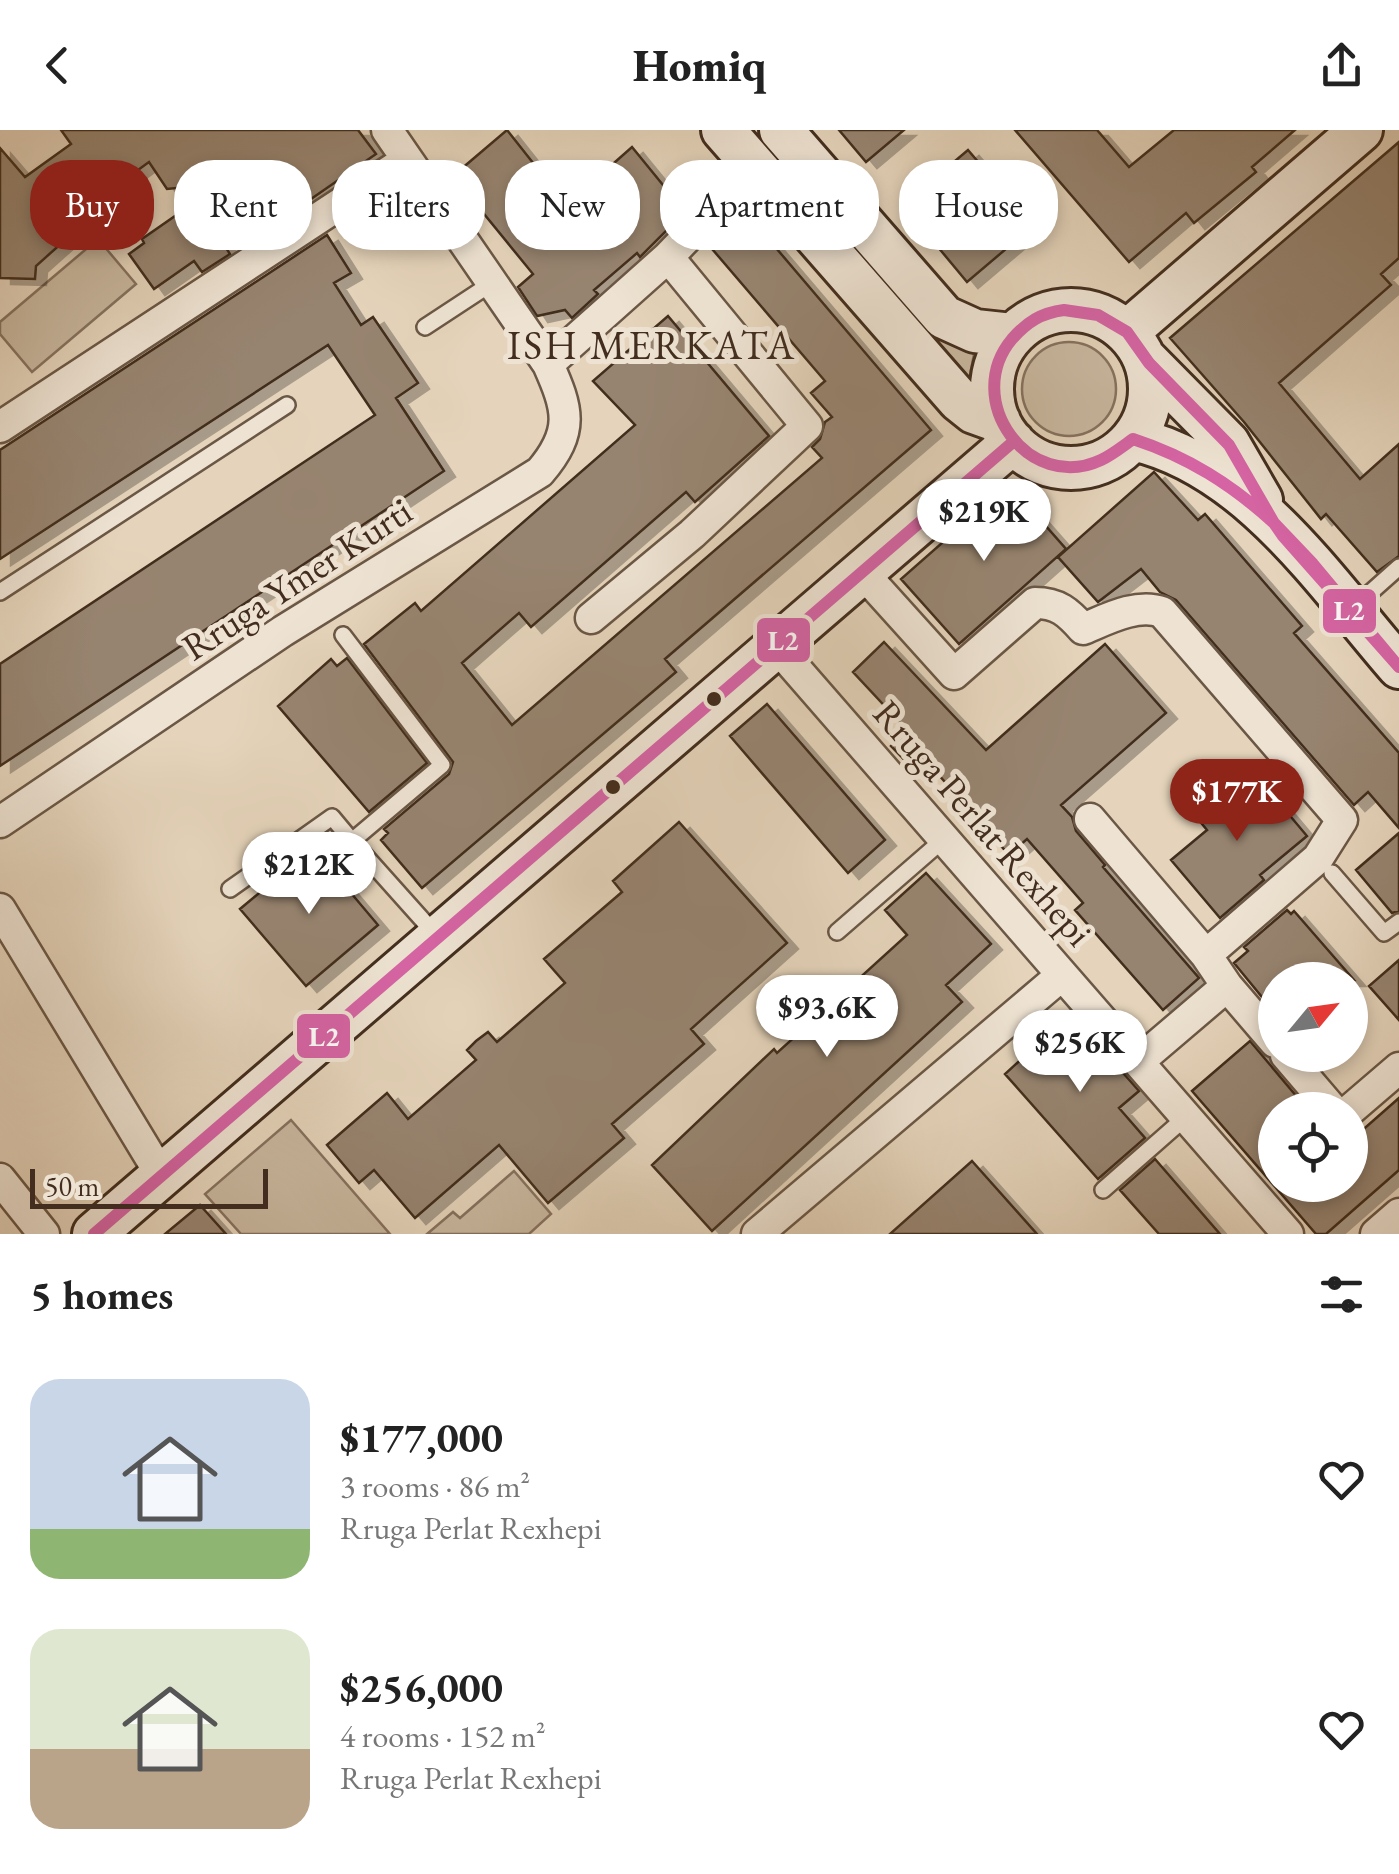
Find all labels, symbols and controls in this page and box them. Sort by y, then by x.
text: Homiq [633,36,766,94]
icon: back [30,38,85,93]
icon: share [1314,38,1369,93]
chip: Buy [30,160,154,250]
chip: Rent [174,160,312,250]
chip: Filters [332,160,485,250]
chip: New [505,160,640,250]
chip: Apartment [660,160,879,250]
chip: House [899,160,1058,250]
district label: ISH MERKATA [507,319,797,371]
pin: $219K [914,479,1054,564]
street label: Rruga Ymer Kurti [173,486,421,671]
text: $219K [939,490,1029,532]
line badge: L2 [1321,587,1378,635]
text: L2 [1333,592,1365,628]
line badge: L2 [755,616,812,664]
text: L2 [767,622,799,658]
unlabelled marker [704,689,724,709]
street label: Rruga Perlat Rexhepi [863,689,1104,956]
pin: $177K [1167,759,1307,844]
text: $177K [1192,770,1282,812]
unlabelled marker [603,777,623,797]
pin: $212K [239,832,379,917]
text: $212K [264,843,354,885]
north arrow [1258,962,1368,1072]
map controls [1258,962,1368,1202]
pin: $93.6K [746,975,908,1060]
text: $93.6K [778,986,876,1028]
pin: $256K [1010,1010,1150,1095]
line badge: L2 [295,1012,352,1060]
text: L2 [308,1018,340,1054]
text: $256K [1035,1021,1125,1063]
button: locate [1258,1092,1368,1202]
scale bar [30,1164,268,1208]
text: 50 m [45,1168,99,1204]
text: 5 homes [30,1267,173,1322]
icon: filters [1314,1267,1369,1322]
text: $177,000 [340,1410,503,1465]
icon: home [110,1419,230,1539]
icon: heart [1314,1452,1369,1507]
text: 3 rooms · 86 m² [340,1465,530,1507]
text: Rruga Perlat Rexhepi [340,1507,602,1549]
text: $256,000 [340,1660,503,1715]
icon: home [110,1669,230,1789]
icon: heart [1314,1702,1369,1757]
text: 4 rooms · 152 m² [340,1715,546,1757]
text: Rruga Perlat Rexhepi [340,1757,602,1799]

